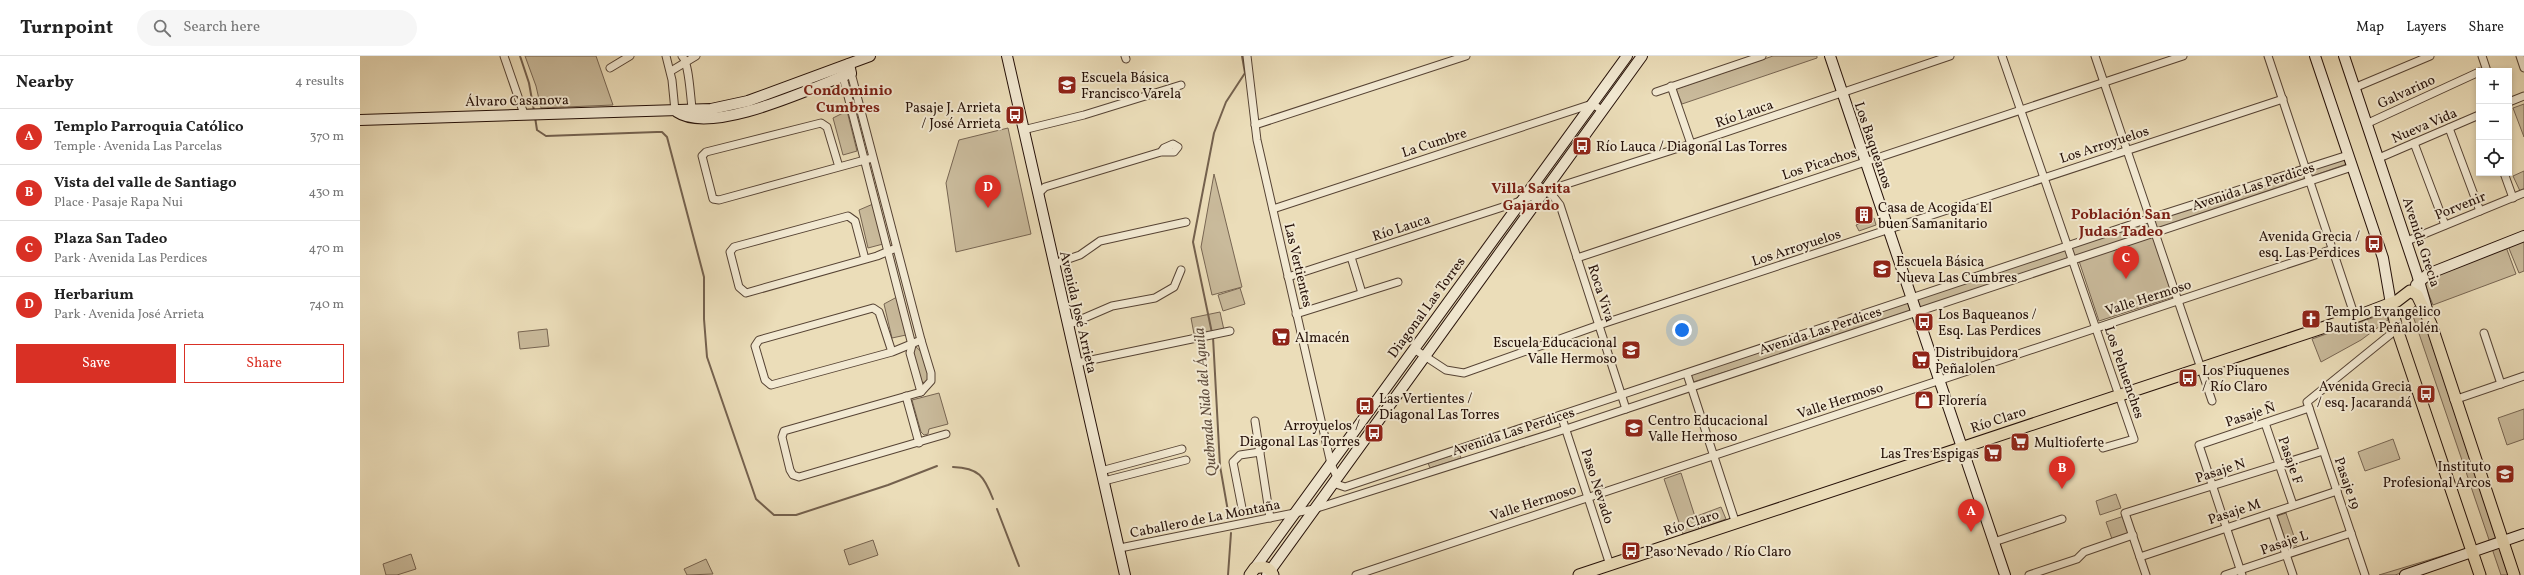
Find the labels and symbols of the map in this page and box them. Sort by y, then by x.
place label: Escuela Básica Francisco Varela [1081,69,1181,104]
street label: Galvarino [2375,71,2439,114]
school or university icon: Escuela Básica Francisco Varela [1056,74,1078,96]
district label: Condominio Cumbres [804,81,893,119]
street label: Álvaro Casanova [465,91,569,112]
street label: Río Lauca [1713,96,1776,133]
place label: Pasaje J. Arrieta / José Arrieta [905,99,1001,134]
street label: Los Baqueanos [1849,99,1896,191]
bus stop icon: Pasaje J. Arrieta / José Arrieta [1004,104,1026,126]
street label: Nueva Vida [2389,104,2460,149]
street label: Los Arroyuelos [2057,122,2151,169]
street label: La Cumbre [1400,124,1470,163]
bus stop icon: Río Lauca / Diagonal Las Torres [1571,135,1593,157]
place label: Río Lauca / Diagonal Las Torres [1596,138,1787,157]
street label: Los Picachos [1780,143,1859,185]
street label: Avenida Las Perdices [2190,159,2317,216]
pin: D [975,175,1001,208]
district label: Villa Sarita Gajardo [1491,179,1571,217]
street label: Porvenir [2432,188,2489,225]
street label: Avenida Grecia [2397,195,2444,290]
place label: Casa de Acogida El buen Samanitario [1878,199,1992,234]
building icon: Casa de Acogida El buen Samanitario [1853,204,1875,226]
district label: Población San Judas Tadeo [2071,205,2171,243]
street label: Río Lauca [1370,210,1433,247]
street label: Las Vertientes [1279,222,1316,309]
street label: Los Arroyuelos [1749,225,1843,272]
place label: Avenida Grecia / esq. Las Perdices [2259,228,2360,263]
bus stop icon: Avenida Grecia / esq. Las Perdices [2363,233,2385,255]
pin: C [2113,246,2139,279]
street label: Avenida José Arrieta [1054,249,1101,375]
place label: Escuela Básica Nueva Las Cumbres [1896,253,2017,288]
street label: Diagonal Las Torres [1384,254,1470,362]
school or university icon: Escuela Básica Nueva Las Cumbres [1871,258,1893,280]
street label: Roca Viva [1582,262,1619,325]
street label: Valle Hermoso [2103,276,2194,321]
street label: Avenida Las Perdices [1757,303,1884,360]
place label: Templo Evangelico Bautista Peñalolén [2325,303,2441,338]
place label: Los Baqueanos / Esq. Las Perdices [1938,306,2041,341]
church icon: Templo Evangelico Bautista Peñalolén [2300,308,2322,330]
bus stop icon: Los Baqueanos / Esq. Las Perdices [1913,311,1935,333]
your location [1672,320,1692,340]
street label: Los Pehuenches [2099,324,2148,421]
supermarket icon: Almacén [1270,326,1292,348]
water label: Quebrada Nido del Águila [1190,327,1223,477]
place label: Almacén [1295,329,1350,348]
place label: Escuela Educacional Valle Hermoso [1493,334,1617,369]
school or university icon: Escuela Educacional Valle Hermoso [1620,339,1642,361]
place label: Distribuidora Peñalolen [1935,344,2018,379]
supermarket icon: Distribuidora Peñalolen [1910,349,1932,371]
place label: Los Piuquenes / Río Claro [2202,362,2290,397]
bus stop icon: Los Piuquenes / Río Claro [2177,367,2199,389]
place label: Avenida Grecia / esq. Jacarandá [2317,378,2412,413]
street label: Valle Hermoso [1795,379,1886,424]
bus stop icon: Avenida Grecia / esq. Jacarandá [2415,383,2437,405]
shop icon: Florería [1913,389,1935,411]
place label: Las Vertientes / Diagonal Las Torres [1379,390,1500,425]
place label: Florería [1938,392,1987,411]
bus stop icon: Las Vertientes / Diagonal Las Torres [1354,395,1376,417]
street label: Pasaje Ñ [2223,398,2278,432]
street label: Río Claro [1968,402,2029,438]
street label: Avenida Las Perdices [1450,404,1577,461]
place label: Centro Educacional Valle Hermoso [1648,412,1768,447]
place label: Arroyuelos / Diagonal Las Torres [1239,417,1360,452]
school or university icon: Centro Educacional Valle Hermoso [1623,417,1645,439]
bus stop icon: Arroyuelos / Diagonal Las Torres [1363,422,1385,444]
supermarket icon: Multioferte [2009,431,2031,453]
place label: Multioferte [2034,434,2104,453]
street label: Pasaje F [2273,434,2307,487]
supermarket icon: Las Tres Espigas [1982,442,2004,464]
place label: Las Tres Espigas [1880,445,1979,464]
street label: Paso Nevado [1575,446,1618,526]
street label: Pasaje N [2193,454,2248,488]
street label: Pasaje 19 [2329,455,2364,512]
pin: B [2049,456,2075,489]
place label: Instituto Profesional Arcos [2383,458,2491,493]
school or university icon: Instituto Profesional Arcos [2494,463,2516,485]
street label: Valle Hermoso [1488,481,1579,526]
street label: Pasaje M [2206,495,2263,530]
street label: Caballero de La Montaña [1129,496,1282,543]
pin: A [1958,499,1984,532]
street label: Río Claro [1661,505,1722,541]
street label: Pasaje L [2258,526,2311,560]
bus stop icon: Paso Nevado / Río Claro [1620,540,1642,562]
place label: Paso Nevado / Río Claro [1645,543,1791,562]

